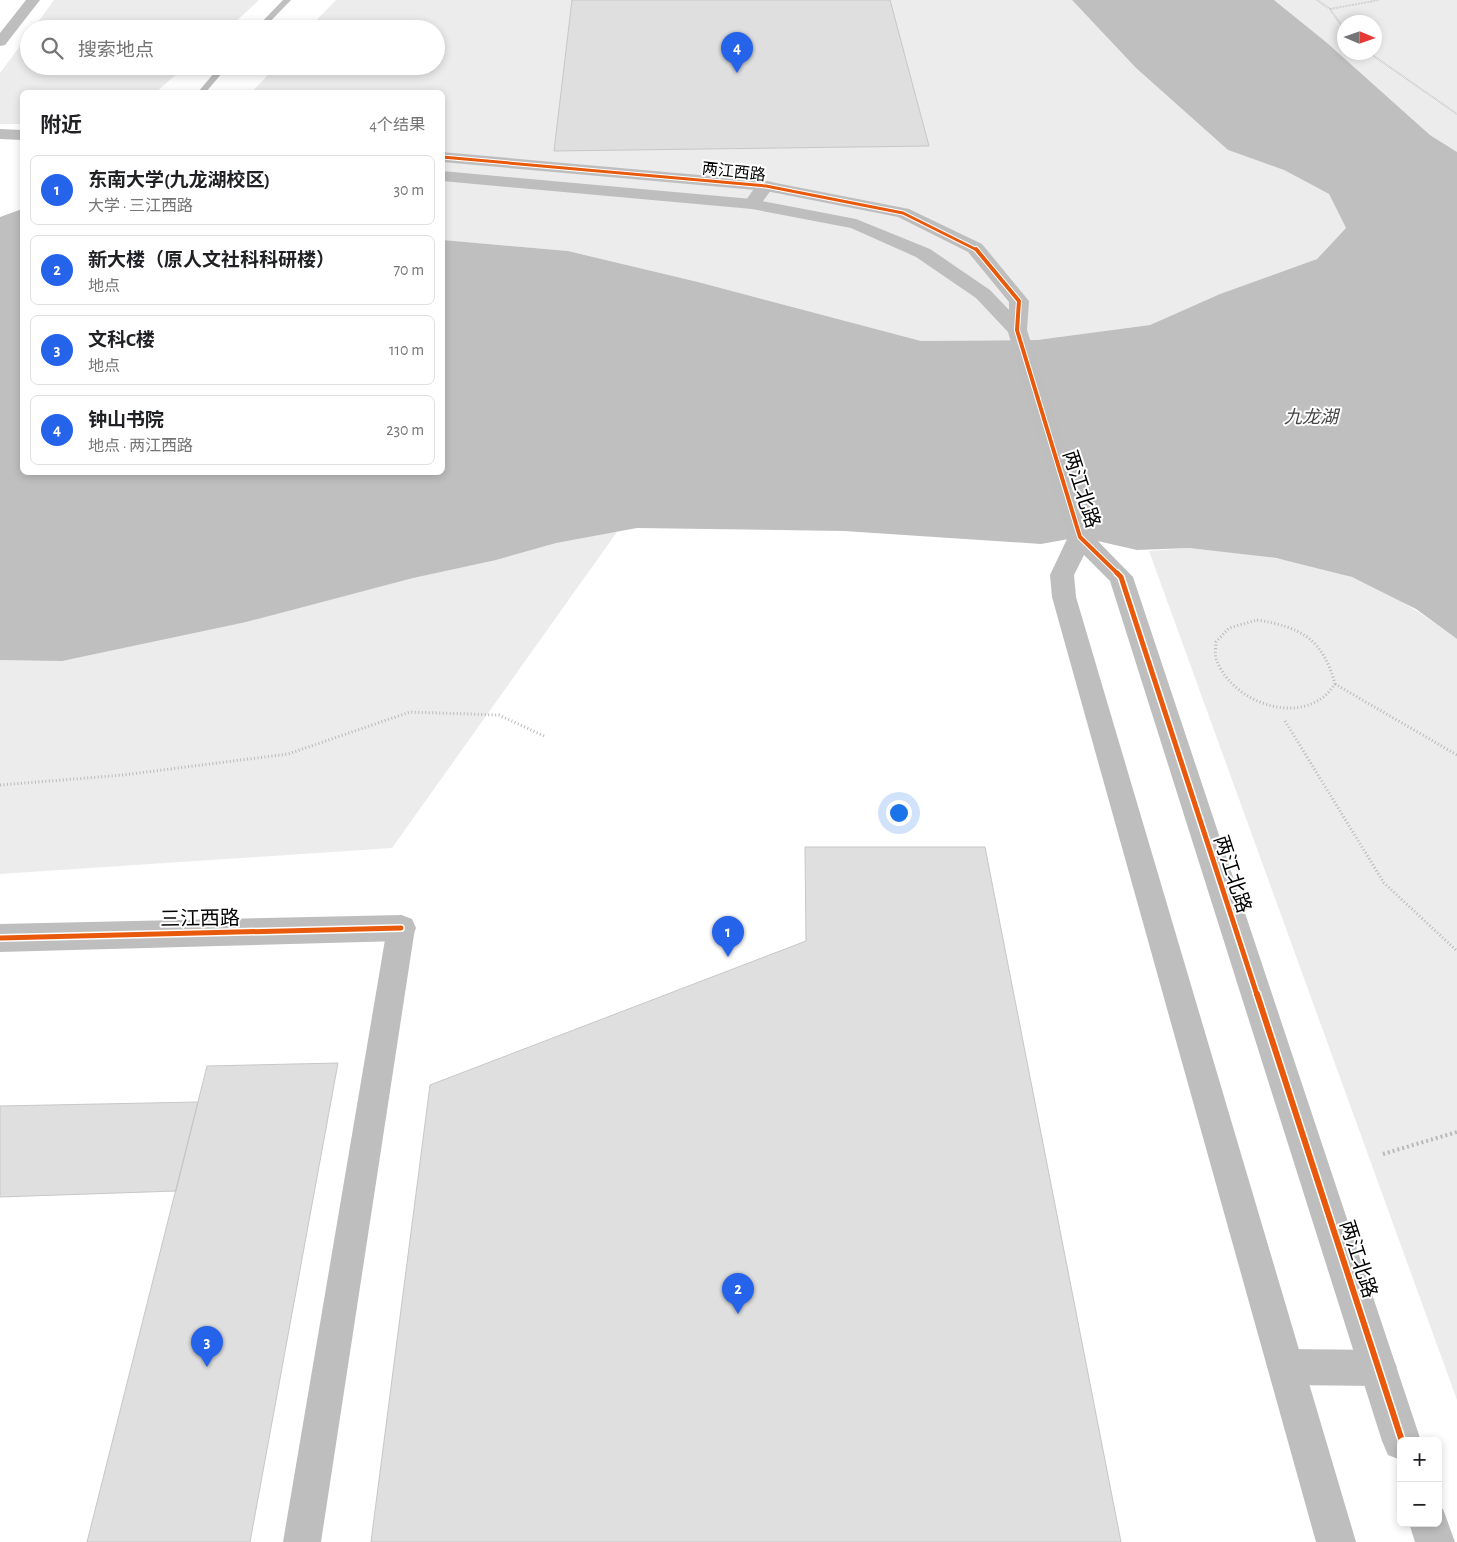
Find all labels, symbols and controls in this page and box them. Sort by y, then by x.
north arrow [1337,15,1382,60]
search box [20,20,445,75]
pin: 4 [721,32,753,73]
icon: search [38,34,66,62]
text: 搜索地点 [78,41,154,60]
text: 附近 [40,115,82,136]
text: 4个结果 [369,117,425,133]
street label: 两江西路 [701,160,767,183]
text: 东南大学(九龙湖校区) [88,171,270,190]
text: 1 [54,182,60,198]
text: 30 m [394,182,424,198]
text: 大学 · 三江西路 [88,198,193,214]
text: 新大楼（原人文社科科研楼） [88,251,335,270]
text: 2 [53,262,61,278]
text: 70 m [393,262,424,278]
text: 地点 [88,278,120,294]
text: 文科C楼 [88,331,155,350]
text: 3 [54,342,60,358]
text: 110 m [389,342,424,358]
text: 地点 [88,358,120,374]
water label: 九龙湖 [1284,407,1341,427]
text: 钟山书院 [88,411,164,430]
text: 4 [53,422,61,438]
text: 230 m [386,422,424,438]
text: 地点 · 两江西路 [88,438,193,454]
street label: 两江北路 [1059,448,1104,530]
your location [886,800,912,826]
street label: 两江北路 [1210,833,1255,915]
street label: 三江西路 [160,907,240,930]
pin: 1 [712,916,744,957]
street label: 两江北路 [1336,1218,1381,1300]
pin: 2 [722,1273,754,1314]
pin: 3 [191,1326,223,1367]
map controls [1397,1437,1442,1527]
button: + [1397,1437,1442,1482]
button: − [1397,1482,1442,1527]

